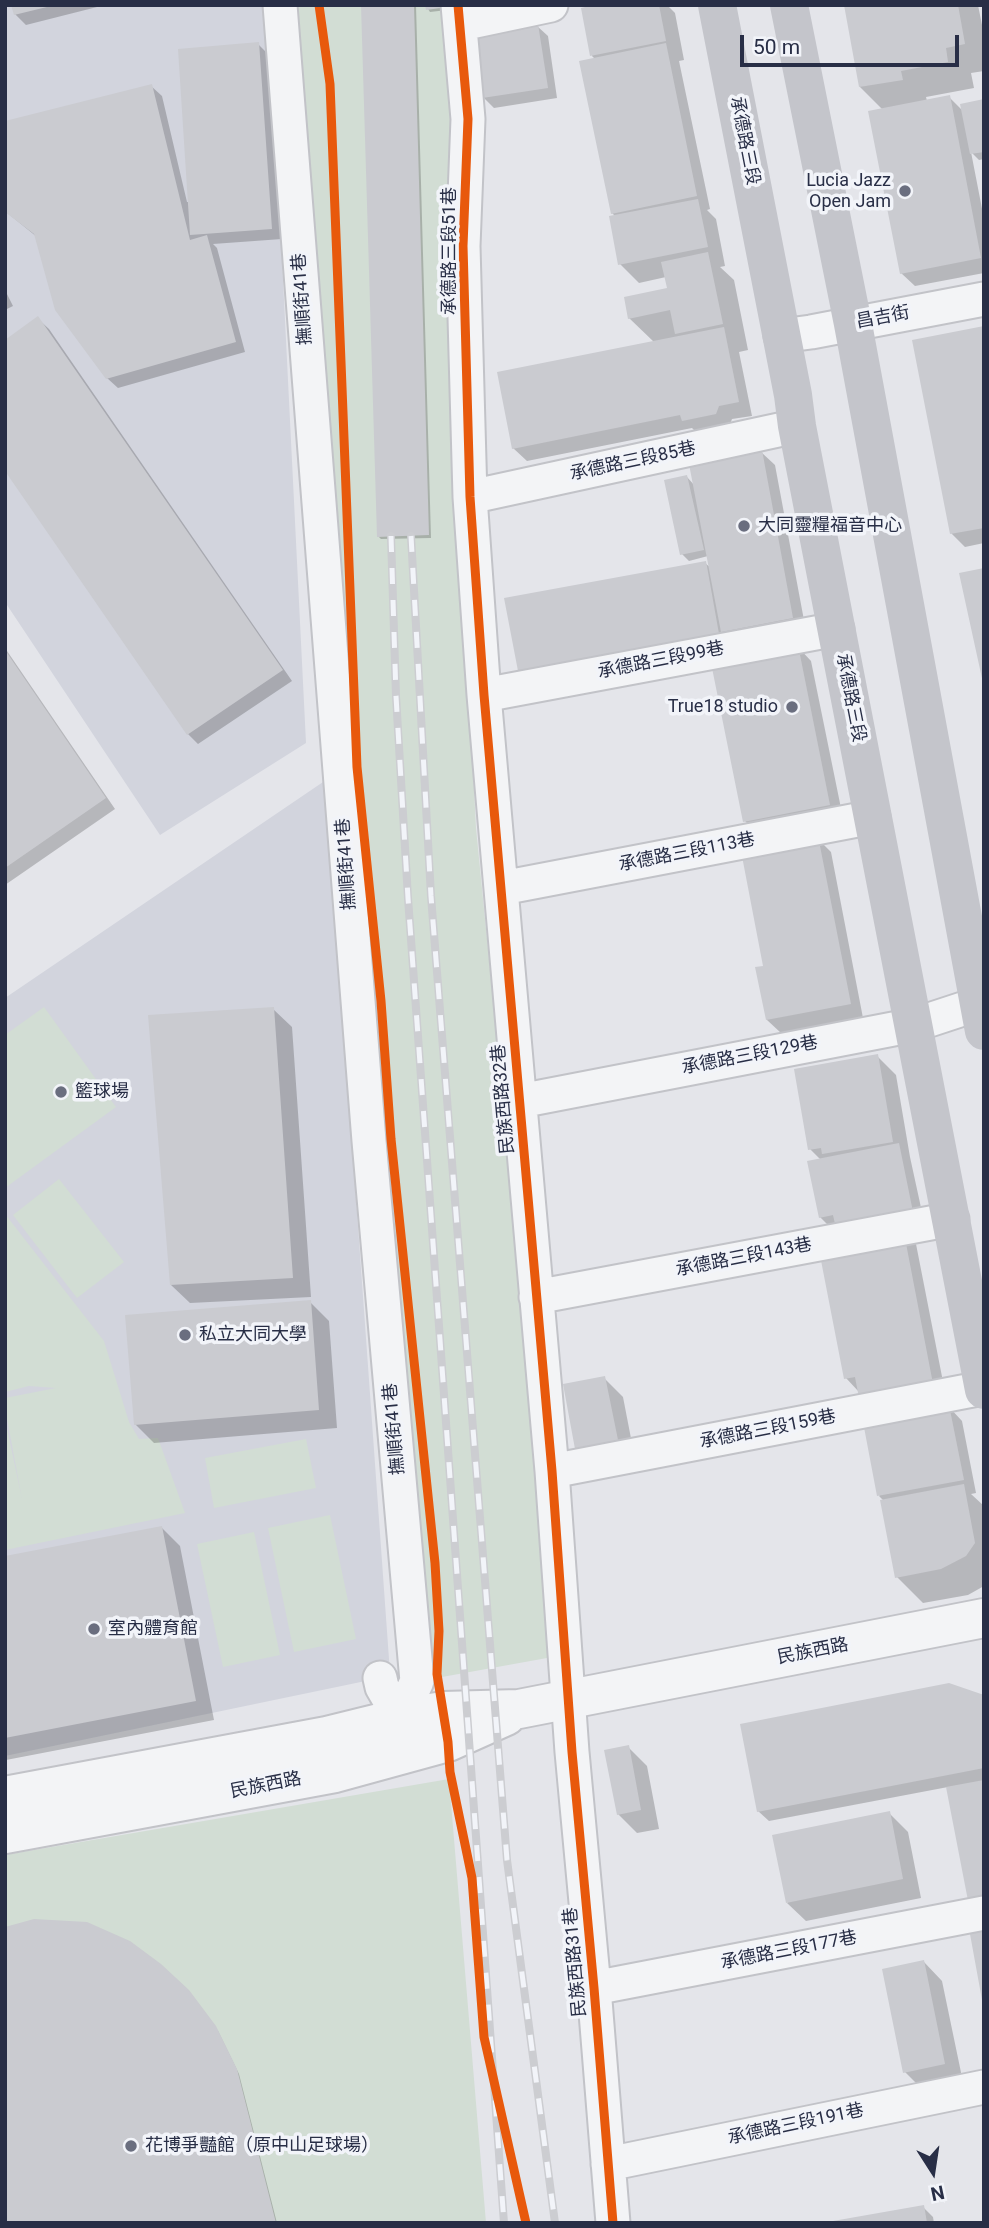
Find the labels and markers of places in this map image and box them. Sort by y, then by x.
place label: Lucia Jazz Open Jam [806,170,891,212]
marker: Lucia Jazz Open Jam [897,183,913,199]
place label: 大同靈糧福音中心 [758,515,902,537]
marker: 大同靈糧福音中心 [736,518,752,534]
place label: True18 studio [668,696,778,718]
marker: True18 studio [784,699,800,715]
place label: 籃球場 [75,1081,129,1103]
marker: 籃球場 [53,1084,69,1100]
place label: 私立大同大學 [199,1324,307,1346]
marker: 私立大同大學 [177,1327,193,1343]
place label: 室內體育館 [108,1618,198,1640]
marker: 室內體育館 [86,1621,102,1637]
place label: 花博爭豔館（原中山足球場） [145,2135,379,2157]
marker: 花博爭豔館（原中山足球場） [123,2138,139,2154]

